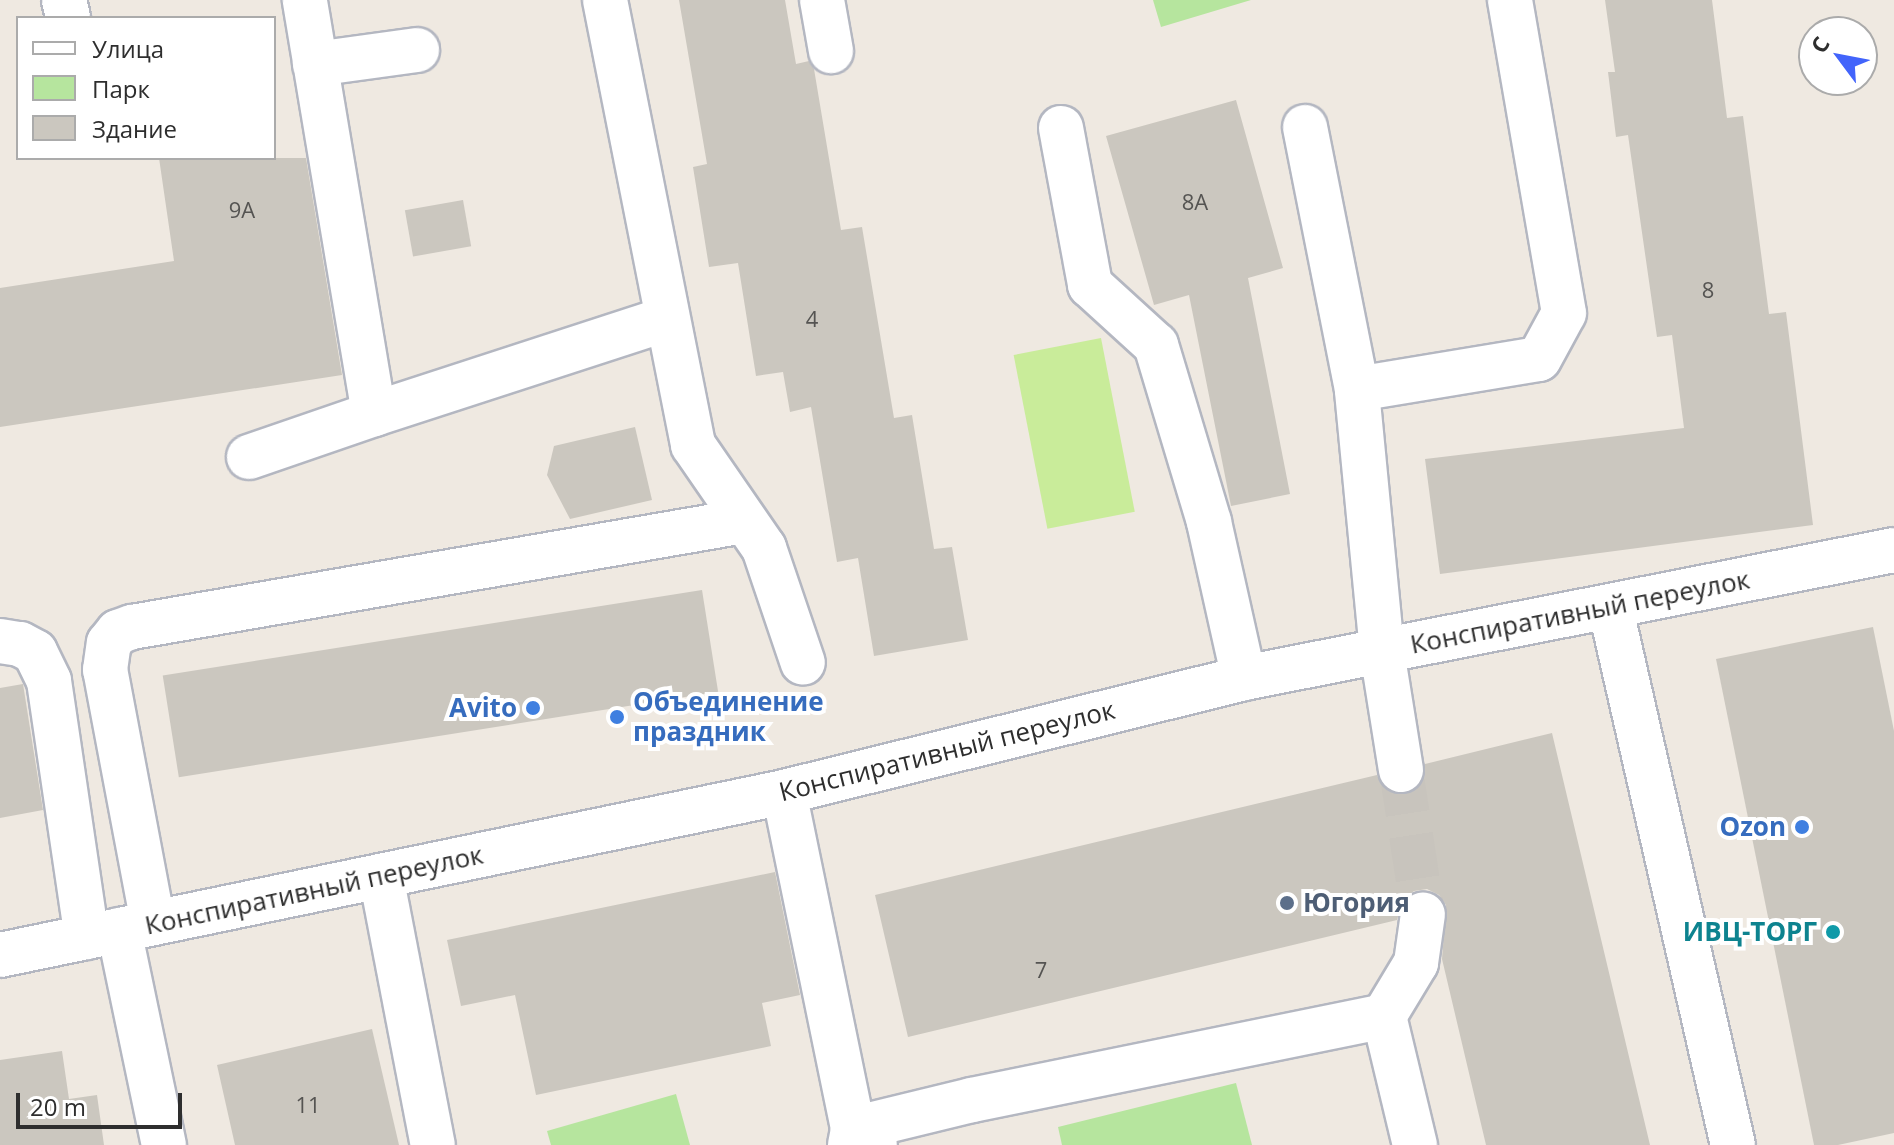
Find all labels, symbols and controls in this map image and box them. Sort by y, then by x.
legend [16,16,276,160]
north arrow [1798,16,1878,96]
text: С [1803,30,1836,58]
text: Улица [92,32,164,65]
text: Парк [92,72,150,105]
text: Здание [92,112,177,145]
house number: 8А [1182,189,1208,215]
house number: 9А [229,197,255,223]
house number: 8 [1702,277,1714,303]
house number: 4 [806,306,818,332]
street label: Конспиративный переулок [1408,564,1752,660]
place label: Объединение праздник [633,686,824,748]
place label: Avito [449,692,517,724]
street label: Конспиративный переулок [776,694,1118,808]
marker: Avito [524,699,542,717]
marker: Объединение праздник [608,708,626,726]
place label: Ozon [1719,811,1786,843]
marker: Ozon [1793,818,1811,836]
street label: Конспиративный переулок [142,839,486,941]
place label: Югория [1303,887,1410,919]
marker: Югория [1278,894,1296,912]
place label: ИВЦ-ТОРГ [1683,916,1817,948]
marker: ИВЦ-ТОРГ [1824,923,1842,941]
house number: 7 [1035,957,1047,983]
scale bar [20,1077,186,1127]
text: 20 m [30,1090,86,1123]
house number: 11 [295,1092,321,1118]

